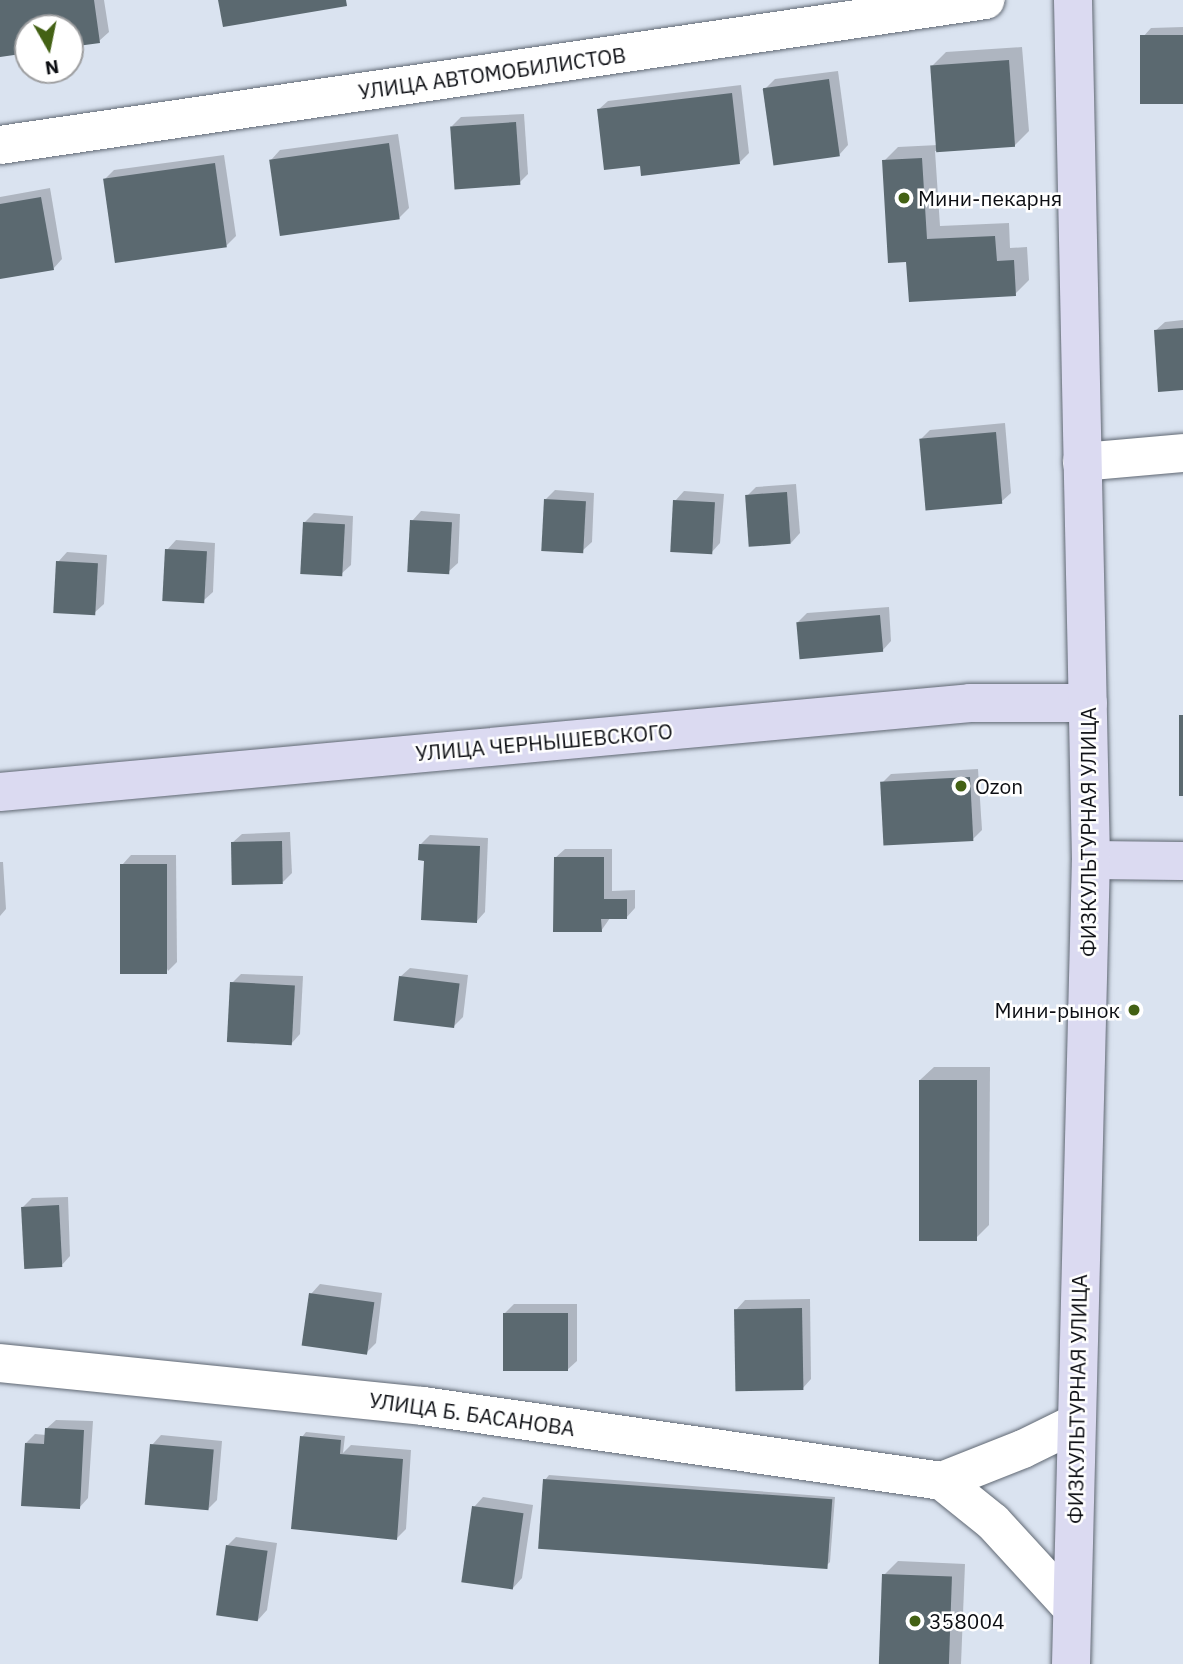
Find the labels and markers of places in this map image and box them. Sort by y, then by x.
place label: Мини-пекарня [918,185,1062,211]
marker: Мини-пекарня [896,190,912,206]
place label: Ozon [975,773,1023,799]
marker: Ozon [953,778,969,794]
place label: Мини-рынок [994,997,1120,1023]
marker: Мини-рынок [1126,1002,1142,1018]
place label: 358004 [929,1608,1005,1634]
marker: 358004 [907,1613,923,1629]

